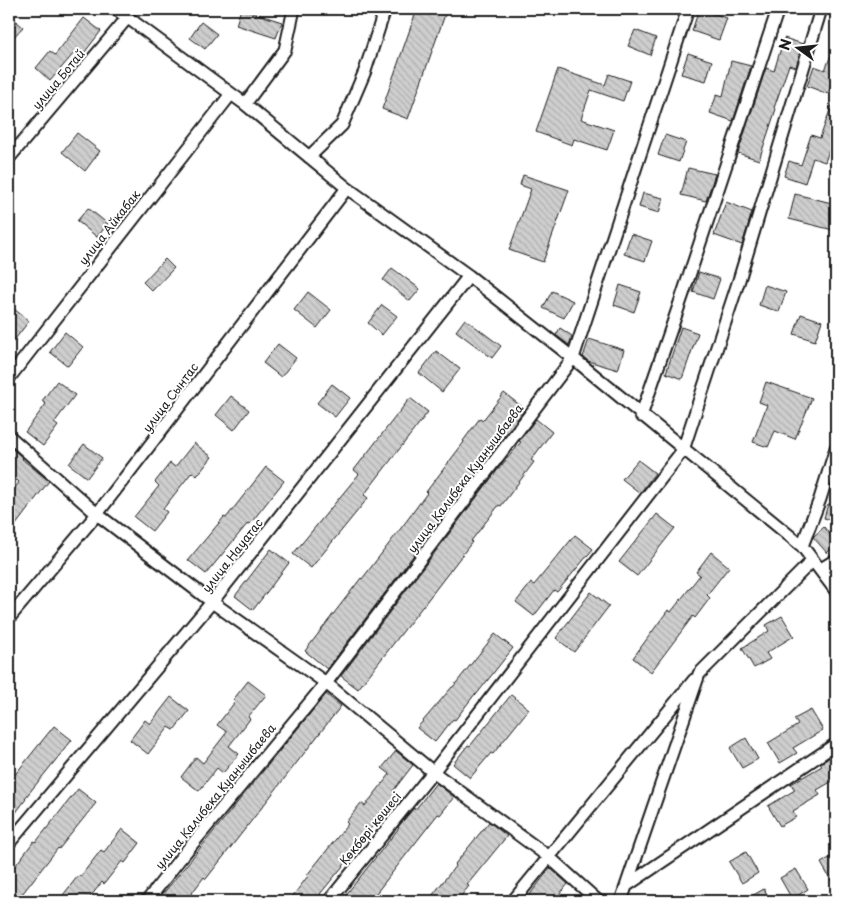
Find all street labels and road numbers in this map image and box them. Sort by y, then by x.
street label: улица Ботай [27,45,89,113]
street label: улица Айкабак [74,185,145,268]
street label: улица Сынтас [138,358,202,436]
street label: улица Калибека Куанышбаева [403,399,528,556]
street label: улица Науатас [197,514,267,596]
street label: улица Калибека Куанышбаева [150,719,280,873]
street label: Көкбөрі көшесі [335,788,405,868]

